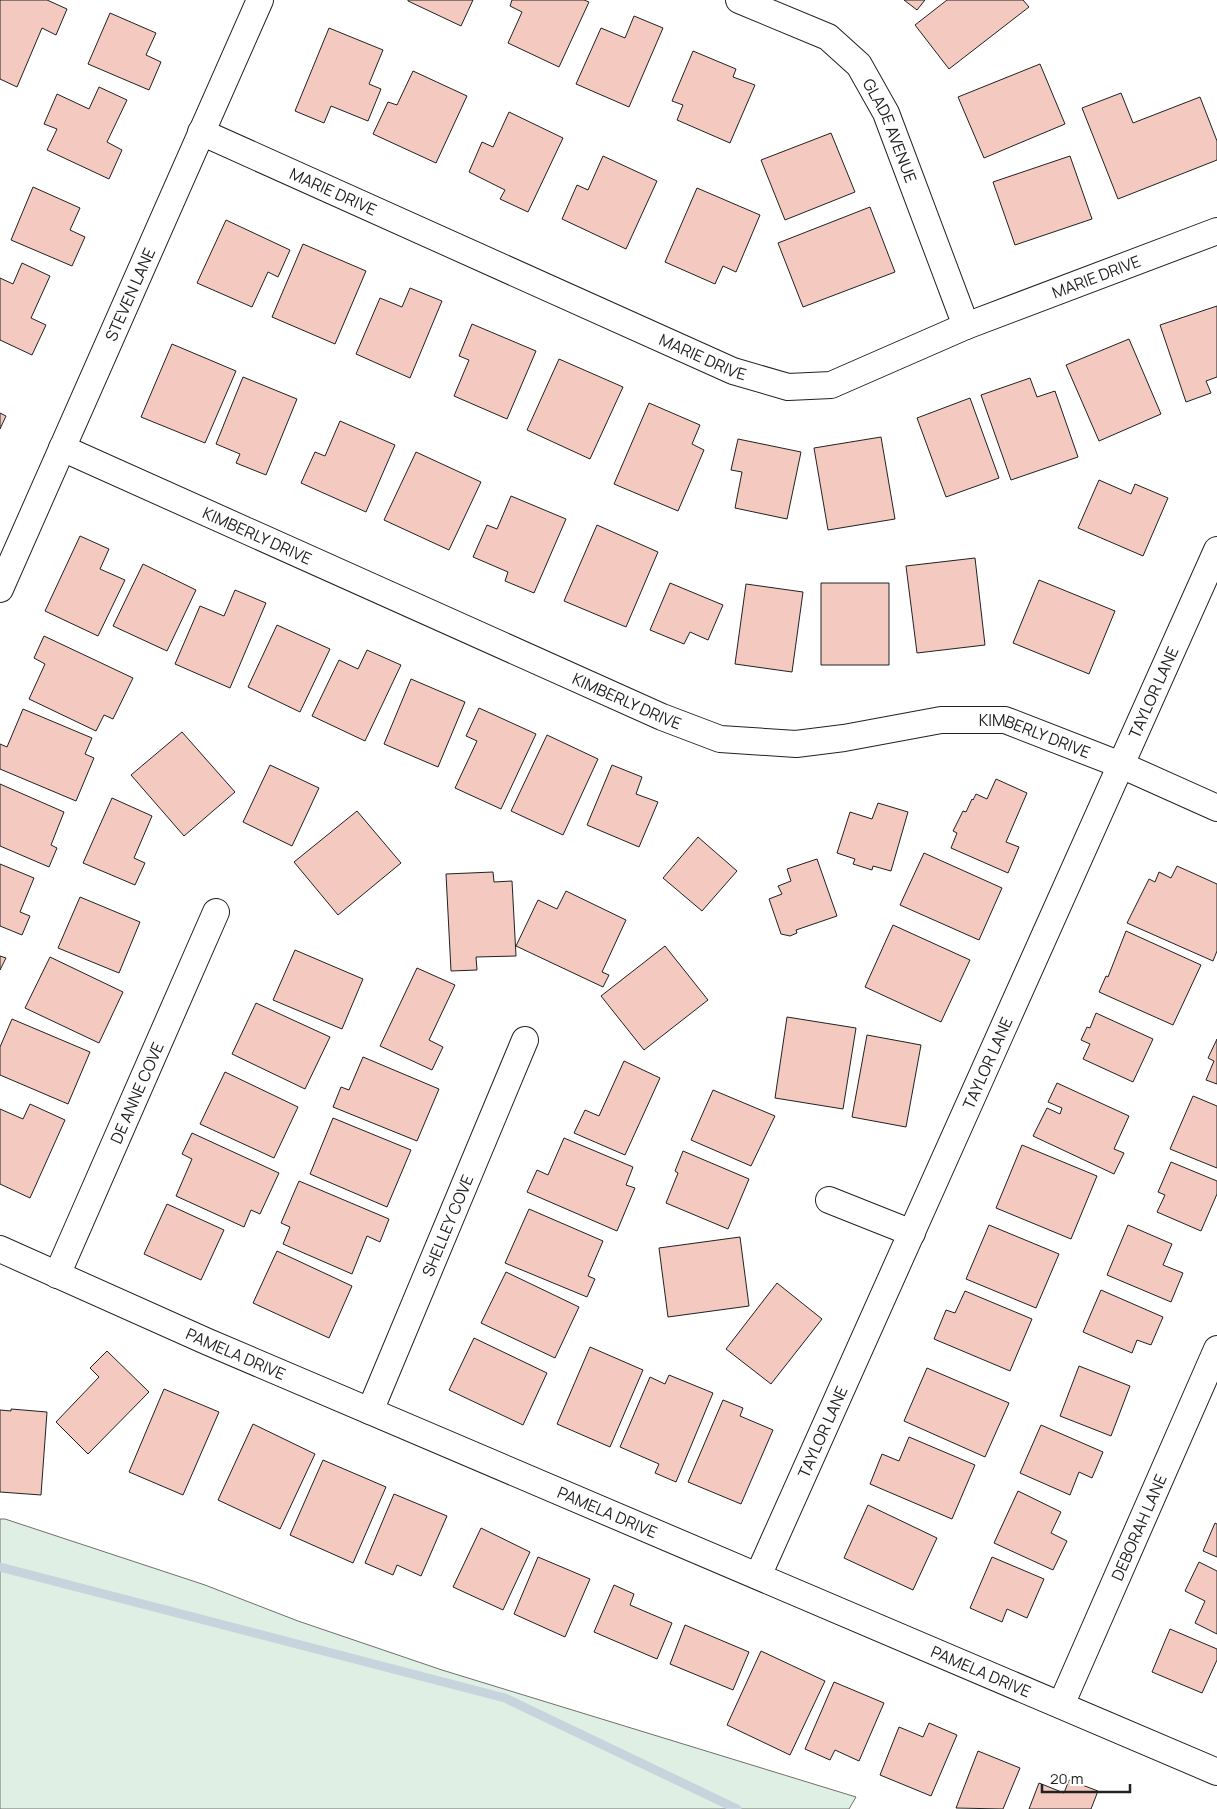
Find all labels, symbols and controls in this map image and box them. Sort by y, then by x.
street label: GLADE AVENUE [858,74,922,186]
street label: MARIE DRIVE [286,162,380,221]
street label: STEVEN LANE [100,244,160,345]
street label: MARIE DRIVE [1049,250,1144,304]
street label: MARIE DRIVE [656,328,749,385]
street label: KIMBERLY DRIVE [199,502,315,570]
street label: TAYLOR LANE [1123,643,1183,742]
street label: KIMBERLY DRIVE [569,667,685,734]
street label: KIMBERLY DRIVE [979,709,1094,763]
street label: TAYLOR LANE [957,1014,1018,1112]
street label: DE ANNE COVE [105,1038,169,1147]
street label: SHELLEY COVE [416,1171,478,1280]
street label: PAMELA DRIVE [182,1323,289,1385]
street label: TAYLOR LANE [792,1382,853,1481]
street label: DEBORAH LANE [1106,1471,1172,1584]
street label: PAMELA DRIVE [554,1481,661,1543]
street label: PAMELA DRIVE [928,1640,1034,1702]
scale bar [1042,1762,1130,1794]
text: 20 m [1050,1768,1083,1789]

